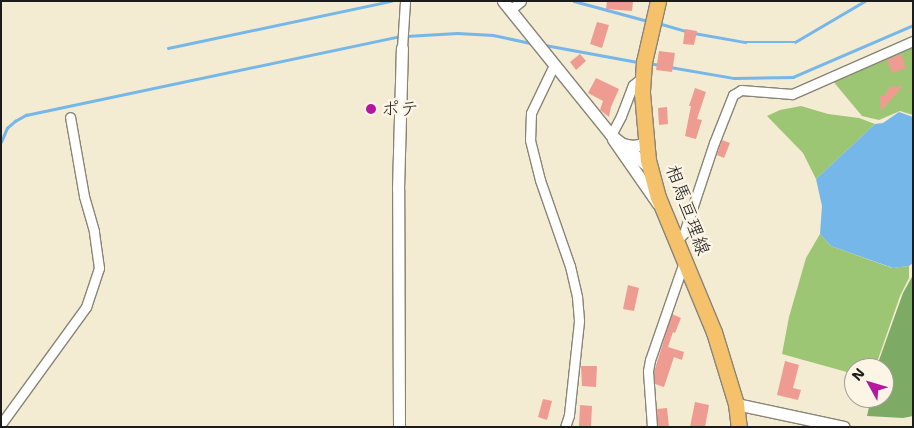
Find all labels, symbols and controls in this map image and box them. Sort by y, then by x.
place label: ポテ [381,98,419,120]
marker: ポテ [365,103,377,115]
street label: 相馬亘理線 [661,161,715,259]
north arrow [844,358,894,408]
text: N [848,364,869,384]

